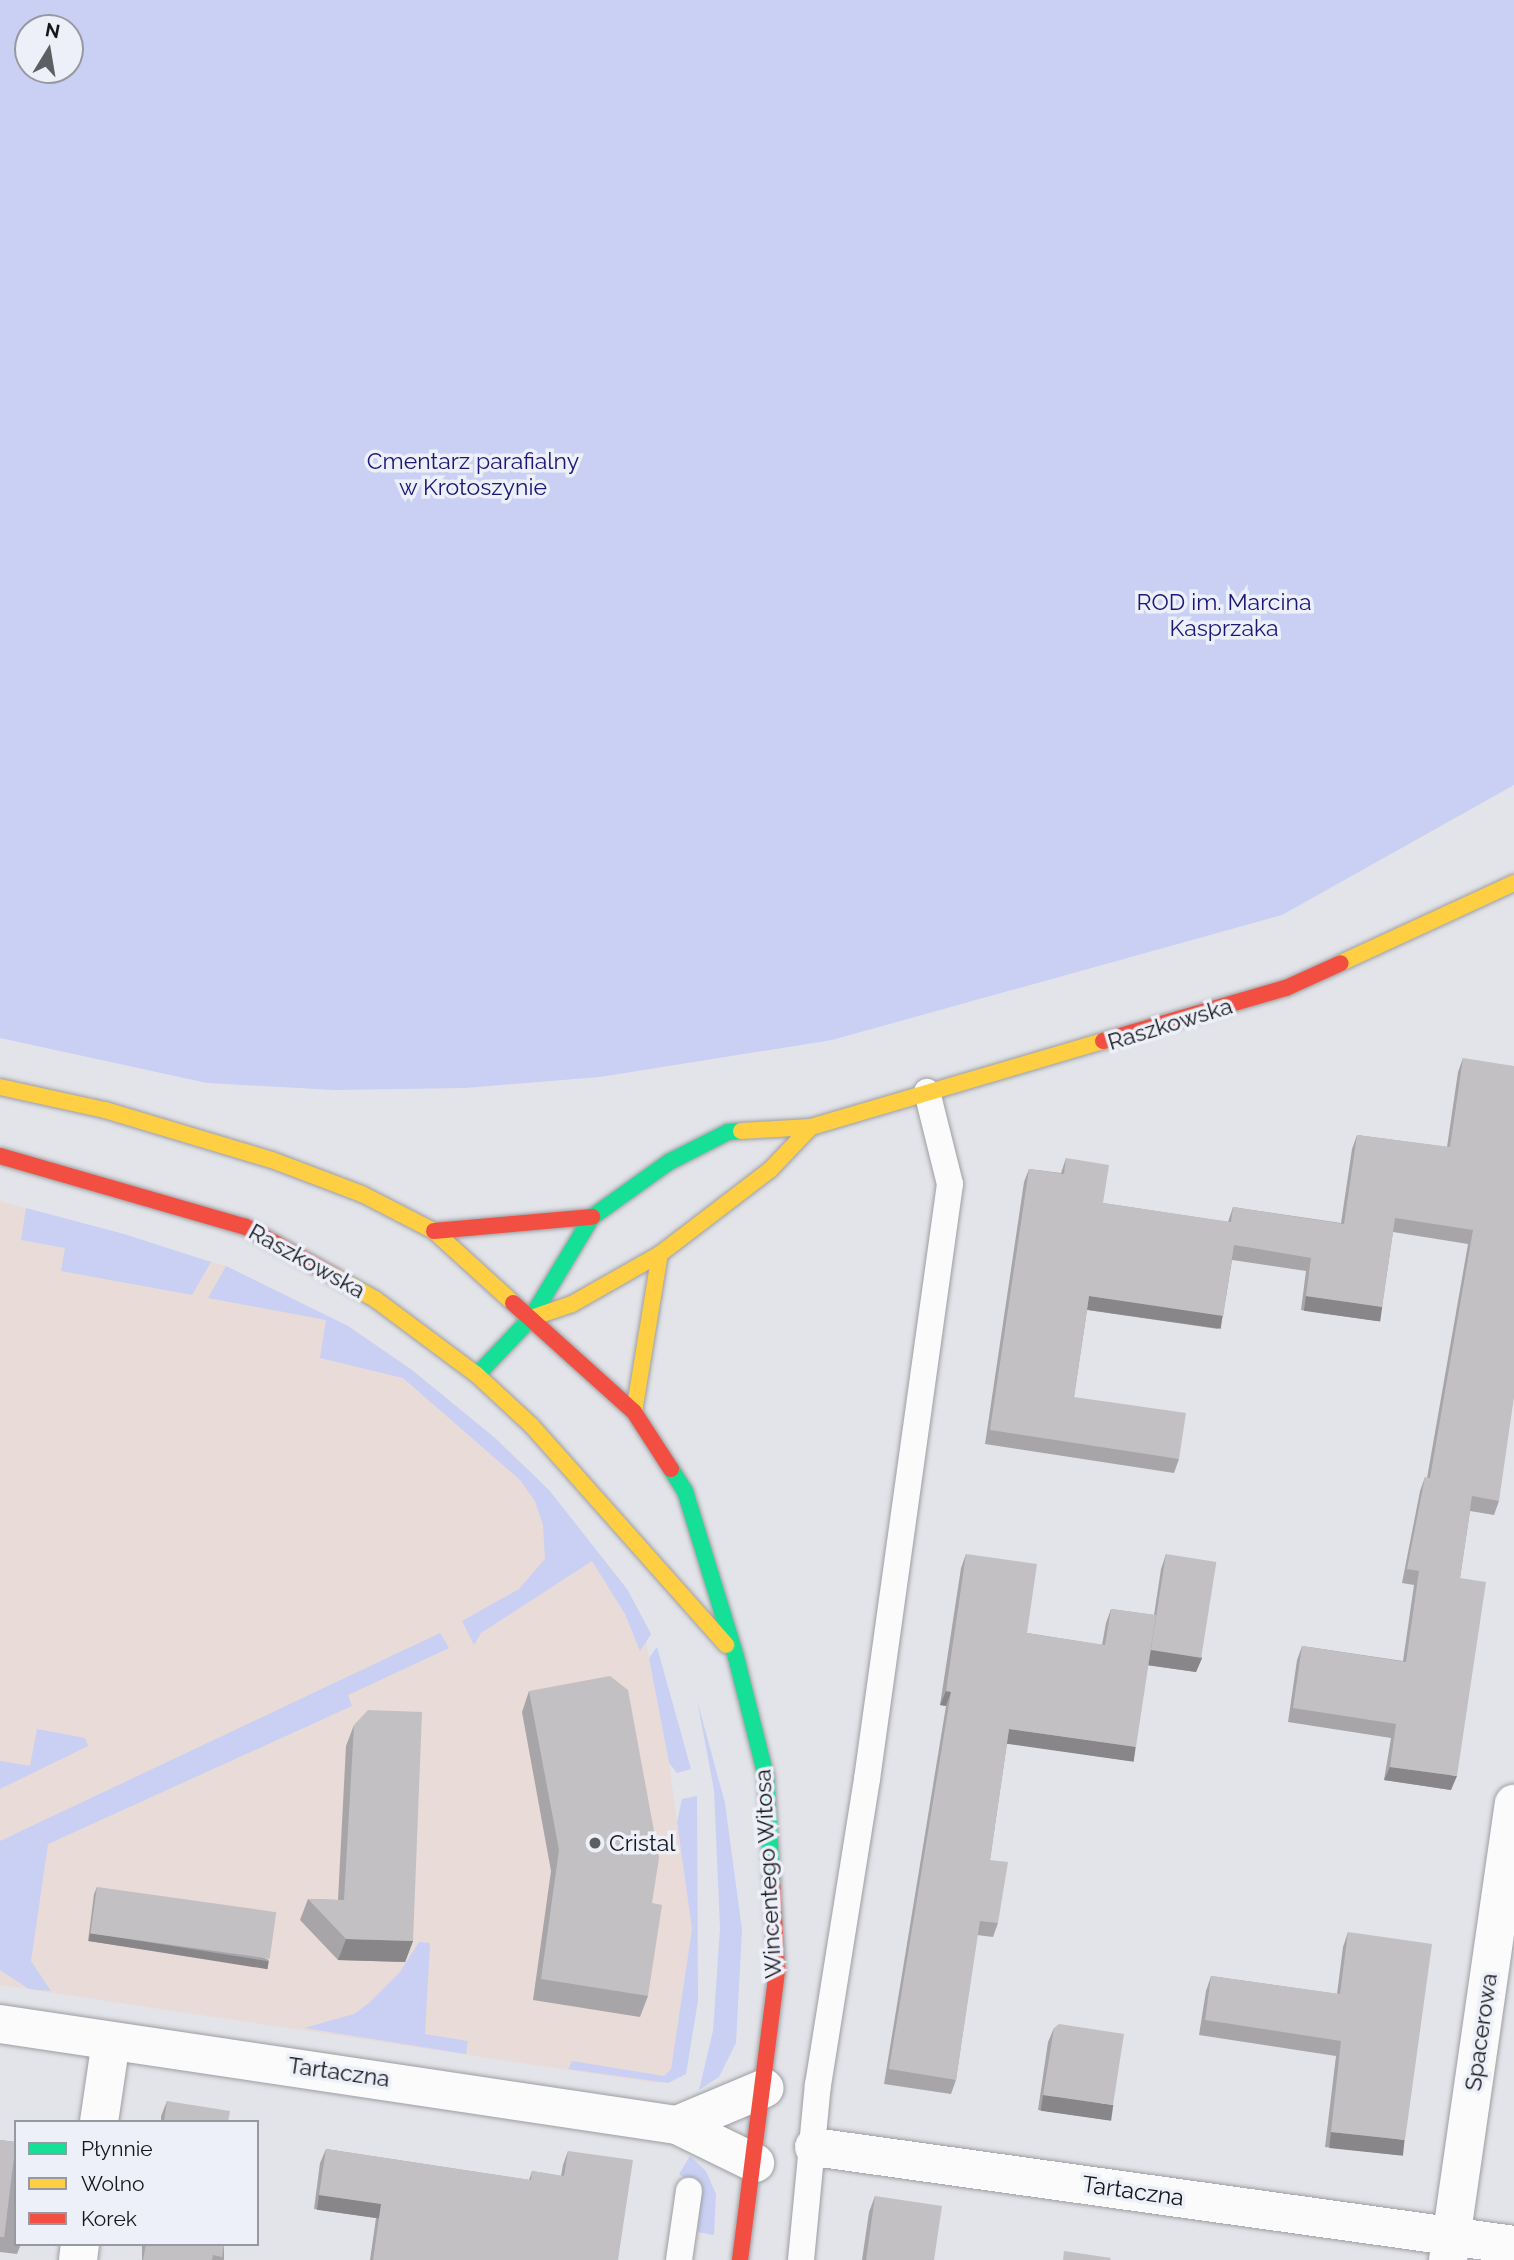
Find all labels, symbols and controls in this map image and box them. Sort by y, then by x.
north arrow [14,14,84,84]
text: N [43,18,62,43]
park label: Cmentarz parafialny w Krotoszynie [367,447,579,501]
park label: ROD im. Marcina Kasprzaka [1137,588,1311,642]
street label: Raszkowska [1104,992,1236,1056]
street label: Raszkowska [244,1218,370,1304]
street label: Wincentego Witosa [749,1768,787,1980]
place label: Cristal [609,1829,675,1857]
marker: Cristal [587,1835,603,1851]
street label: Spacerowa [1459,1971,1503,2093]
street label: Tartaczna [286,2051,392,2093]
legend [14,2120,259,2246]
text: Płynnie [81,2136,153,2161]
street label: Tartaczna [1080,2170,1186,2212]
text: Wolno [81,2171,145,2196]
text: Korek [81,2206,137,2231]

